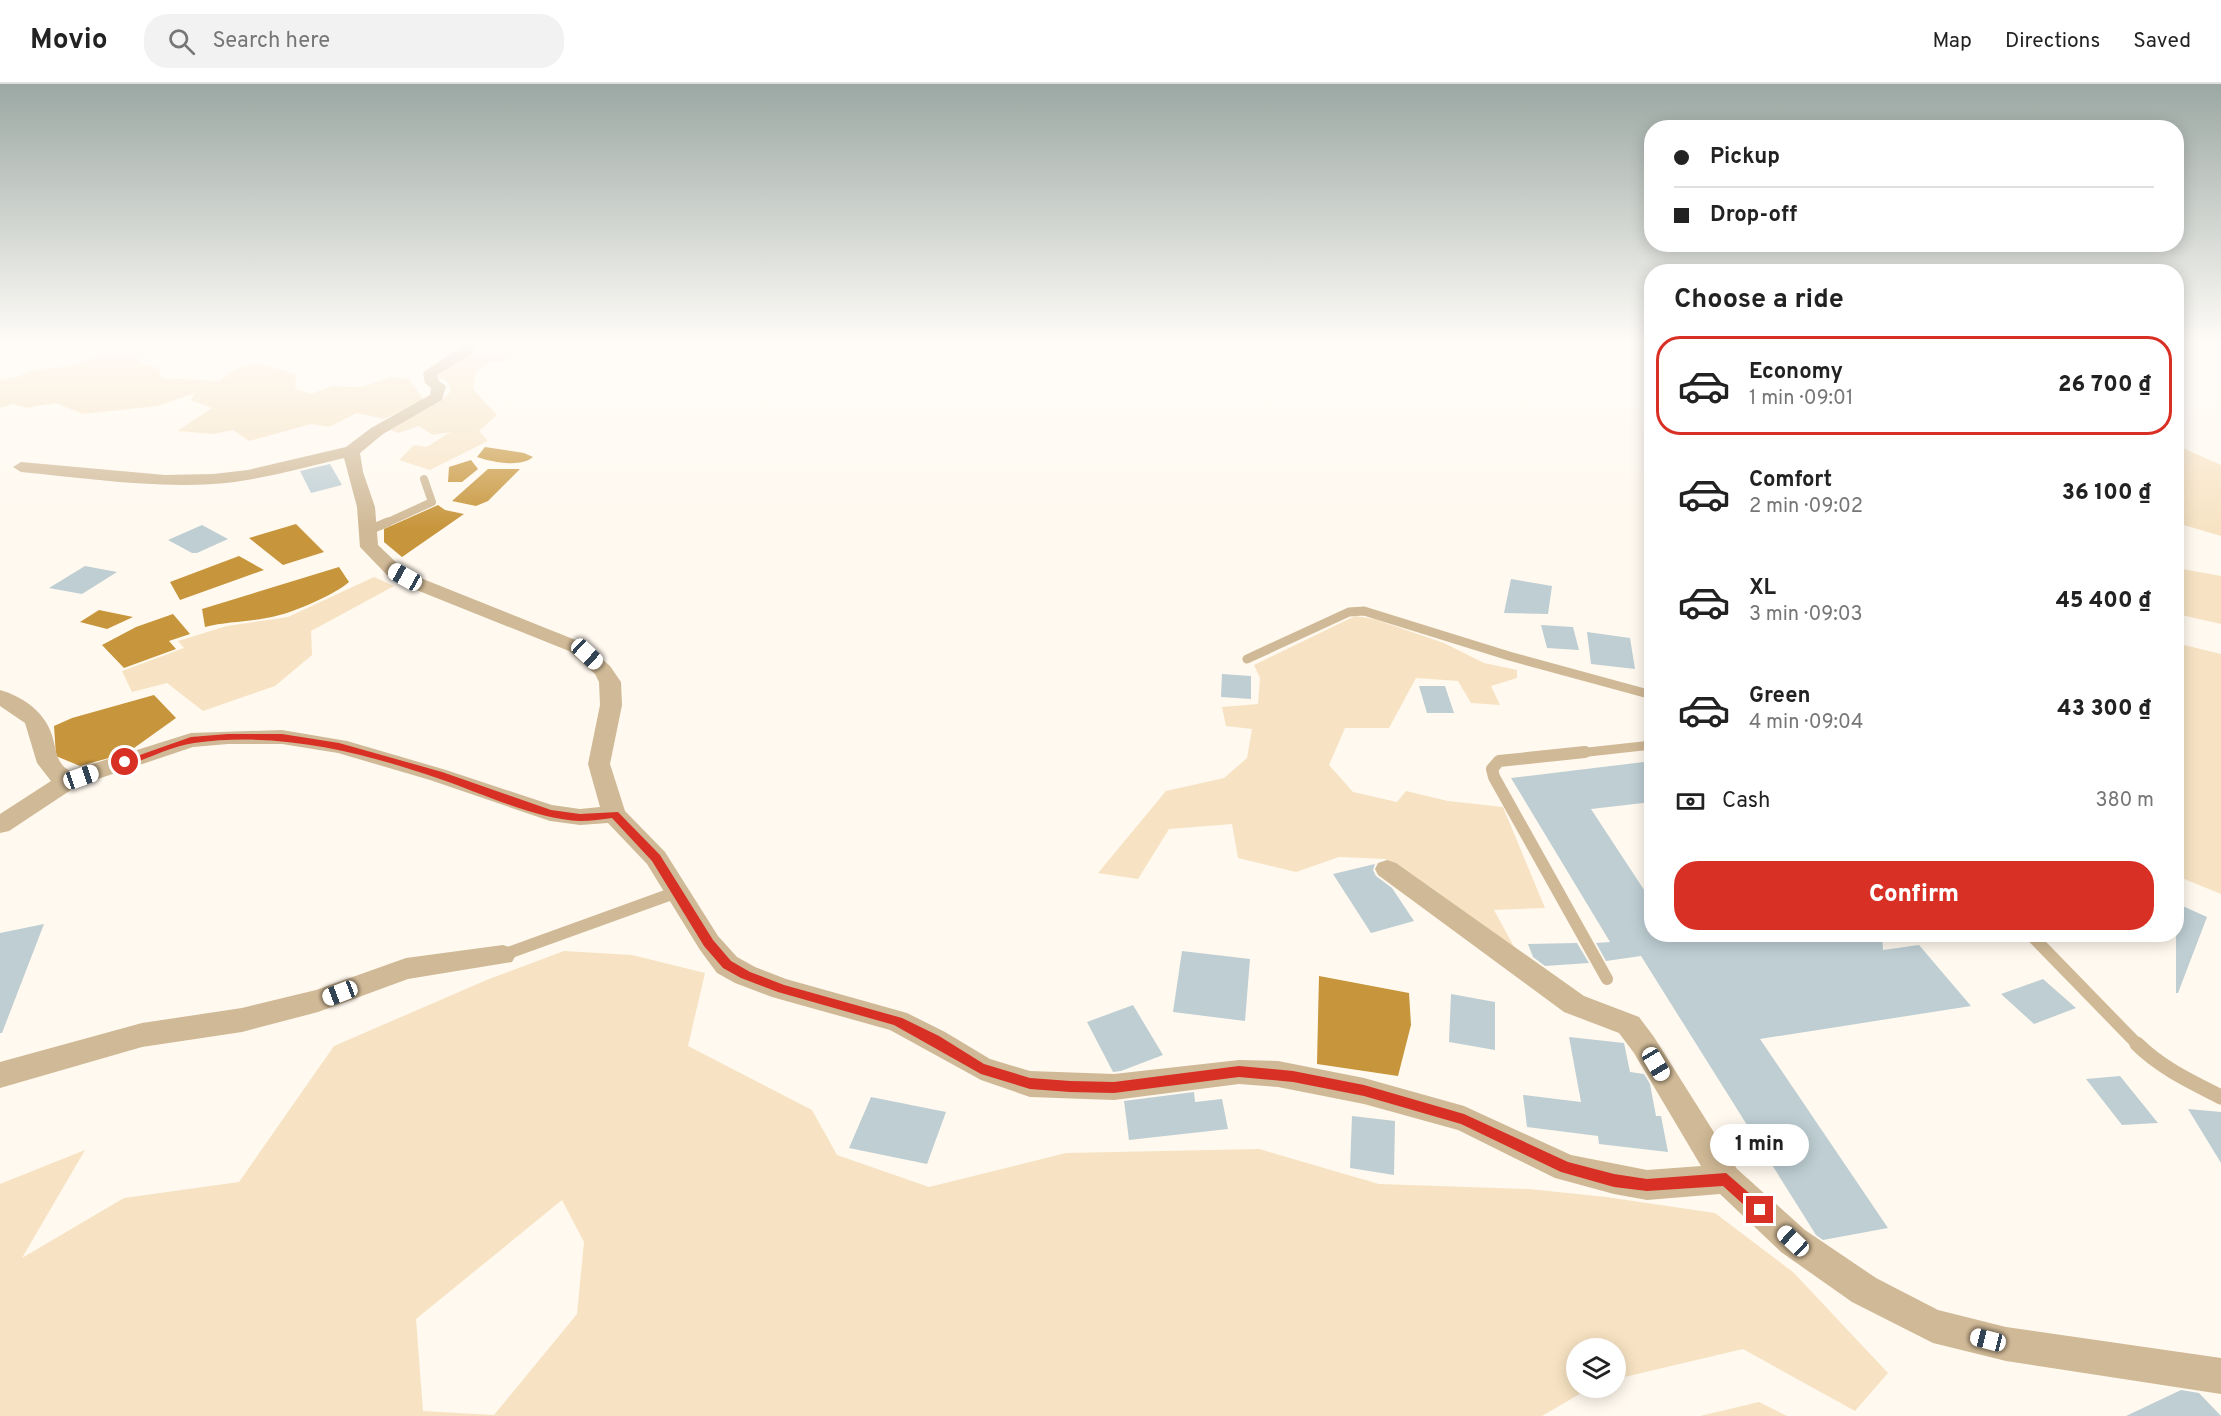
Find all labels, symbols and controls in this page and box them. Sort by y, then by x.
search box [144,14,564,68]
text: Movio [30,23,108,59]
icon: search [165,25,198,58]
text: Search here [213,28,330,55]
text: Map [1932,28,1972,55]
text: Directions [2005,28,2100,55]
text: Saved [2133,28,2191,55]
text: Pickup [1710,144,1780,171]
text: Drop-off [1710,202,1797,229]
text: Choose a ride [1674,283,1844,317]
icon: car [1677,359,1731,413]
text: Economy [1749,359,1843,386]
text: 26 700 ₫ [2058,372,2151,399]
text: 1 min · 09:01 [1749,386,1853,412]
icon: car [1677,467,1731,521]
text: Comfort [1749,467,1832,494]
text: 36 100 ₫ [2062,480,2151,507]
text: 2 min · 09:02 [1749,494,1863,520]
car [385,560,425,594]
icon: car [1677,575,1731,629]
text: XL [1749,575,1776,602]
text: 45 400 ₫ [2056,588,2151,615]
text: 3 min · 09:03 [1749,602,1863,628]
car [568,635,606,673]
icon: car [1677,683,1731,737]
text: Green [1749,683,1811,710]
text: 43 300 ₫ [2057,696,2151,723]
text: 4 min · 09:04 [1749,710,1863,736]
route start [111,748,138,775]
car [61,763,101,791]
icon: cash [1674,785,1707,818]
text: Cash [1722,788,1771,815]
text: 380 m [2095,788,2154,814]
button: Confirm [1674,861,2154,930]
car [320,978,360,1008]
car [1639,1044,1673,1084]
callout: 1 min [1710,1123,1810,1165]
text: 1 min [1735,1132,1784,1158]
route end [1746,1196,1773,1223]
car [1774,1222,1812,1260]
car [1968,1327,2008,1353]
map controls [1566,1338,1626,1398]
button: layers [1566,1338,1626,1398]

